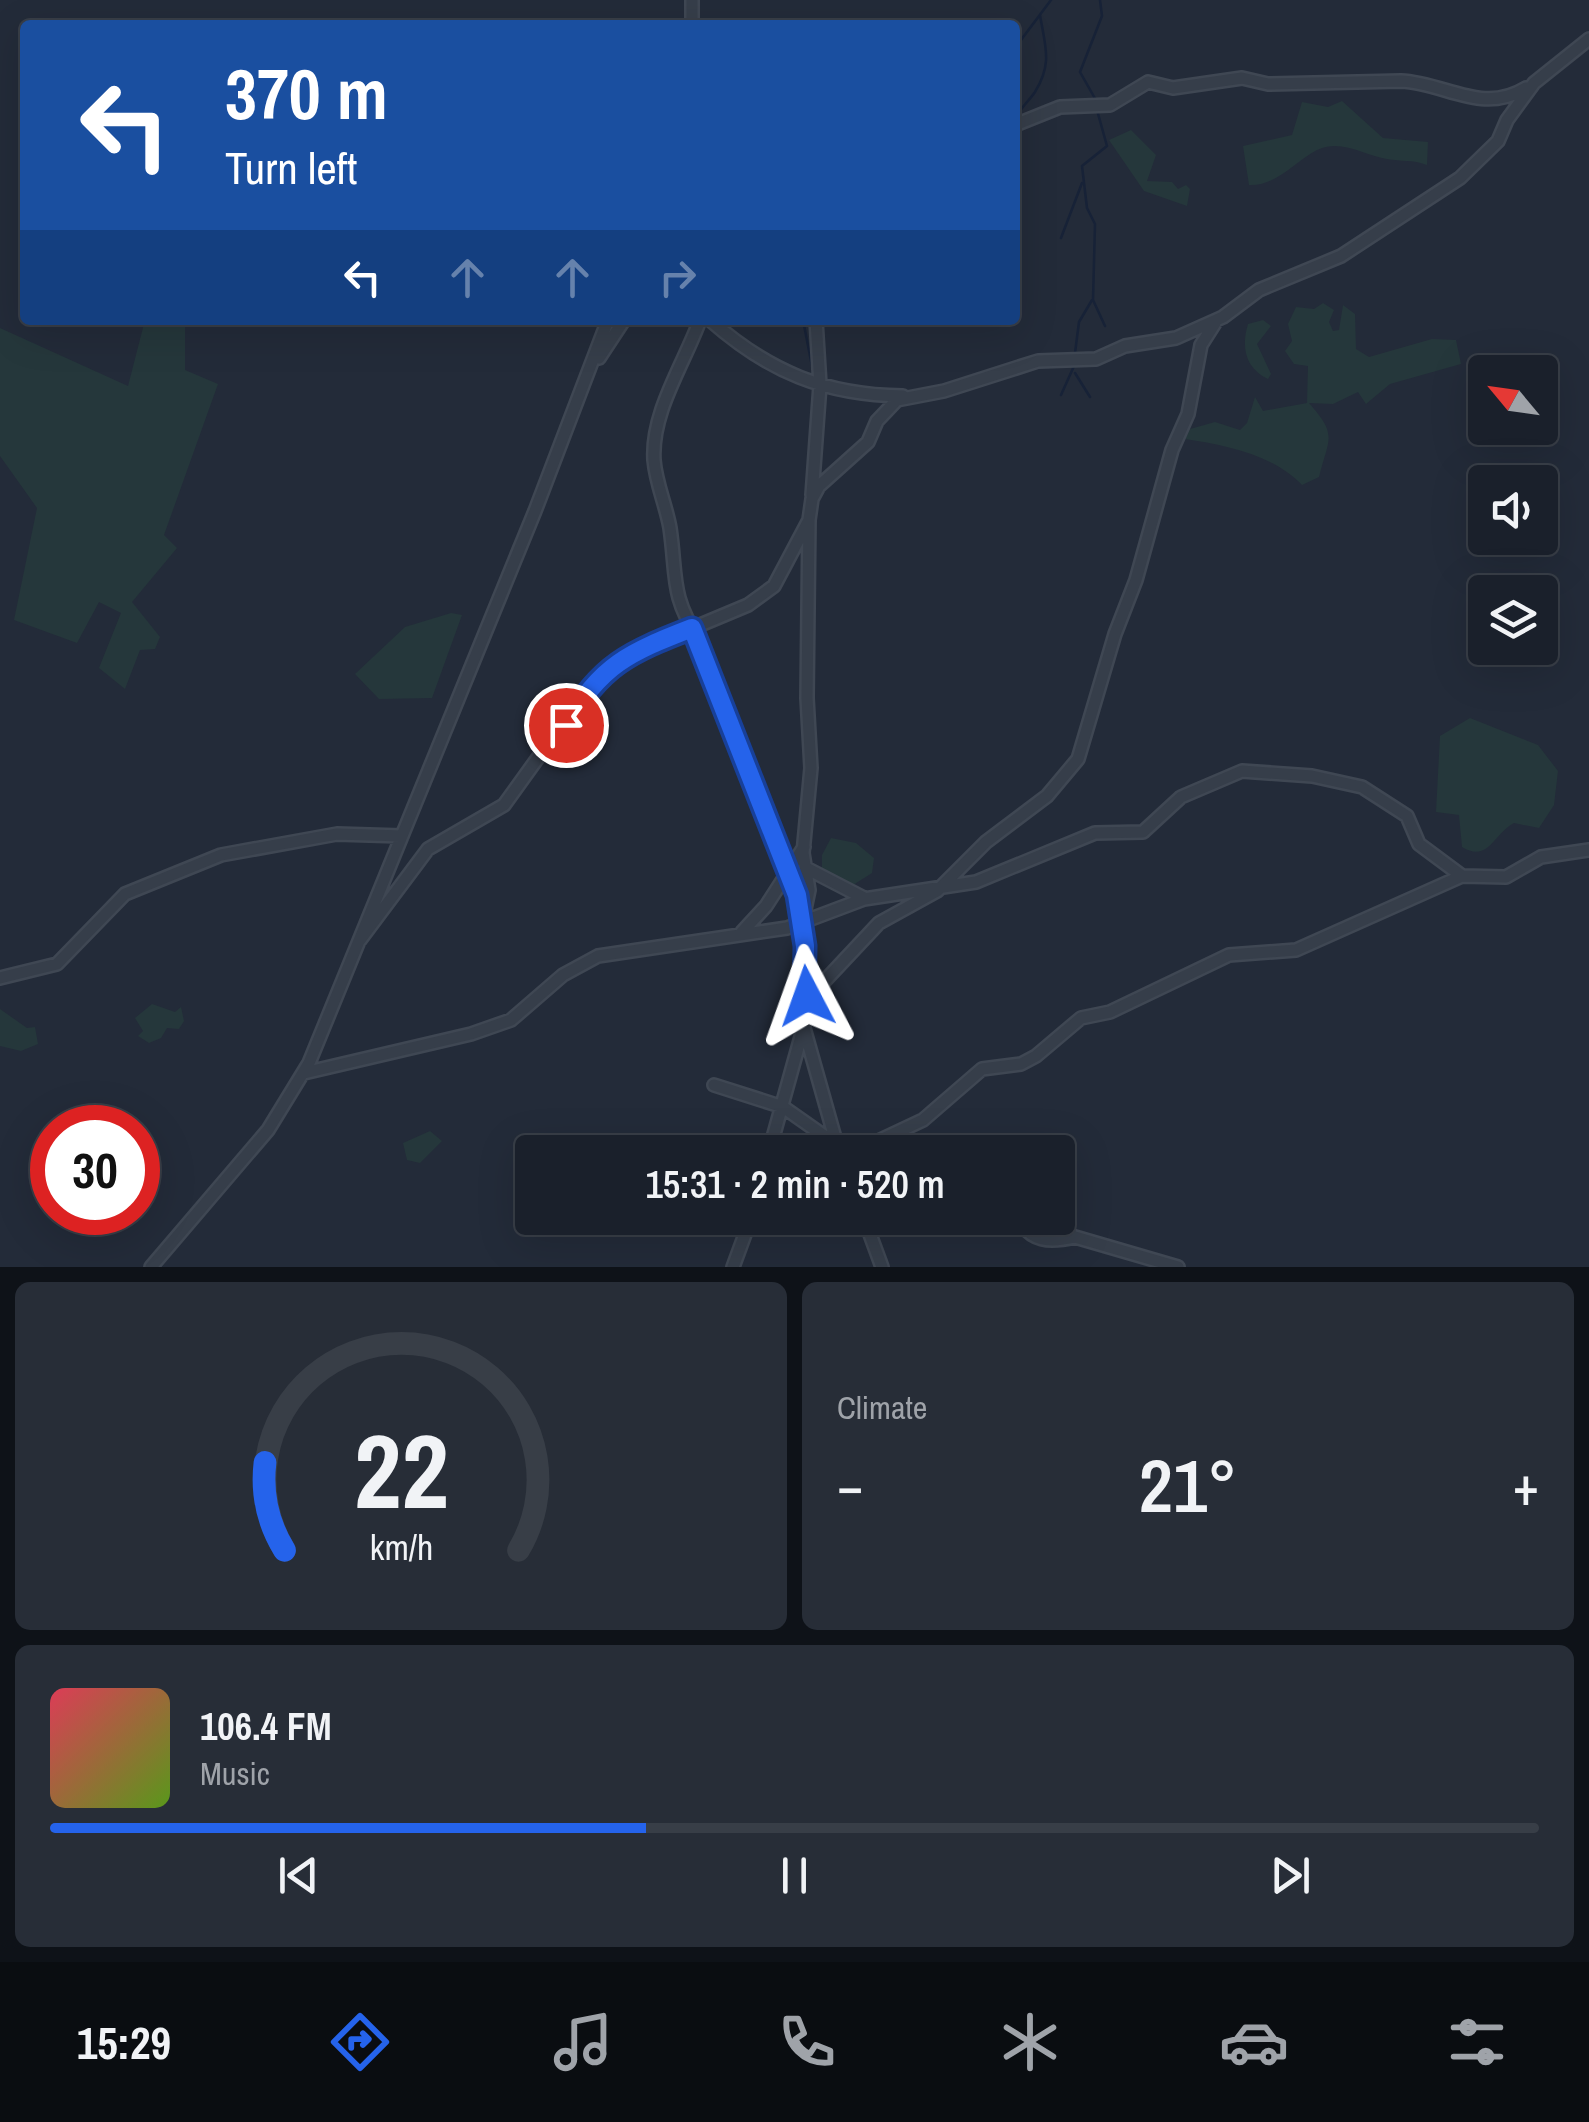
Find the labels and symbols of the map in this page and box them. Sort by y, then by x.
north arrow [1468,355,1558,445]
pin [524,683,609,768]
position arrow [755,944,859,1048]
speed limit sign: 30 [30,1105,160,1235]

